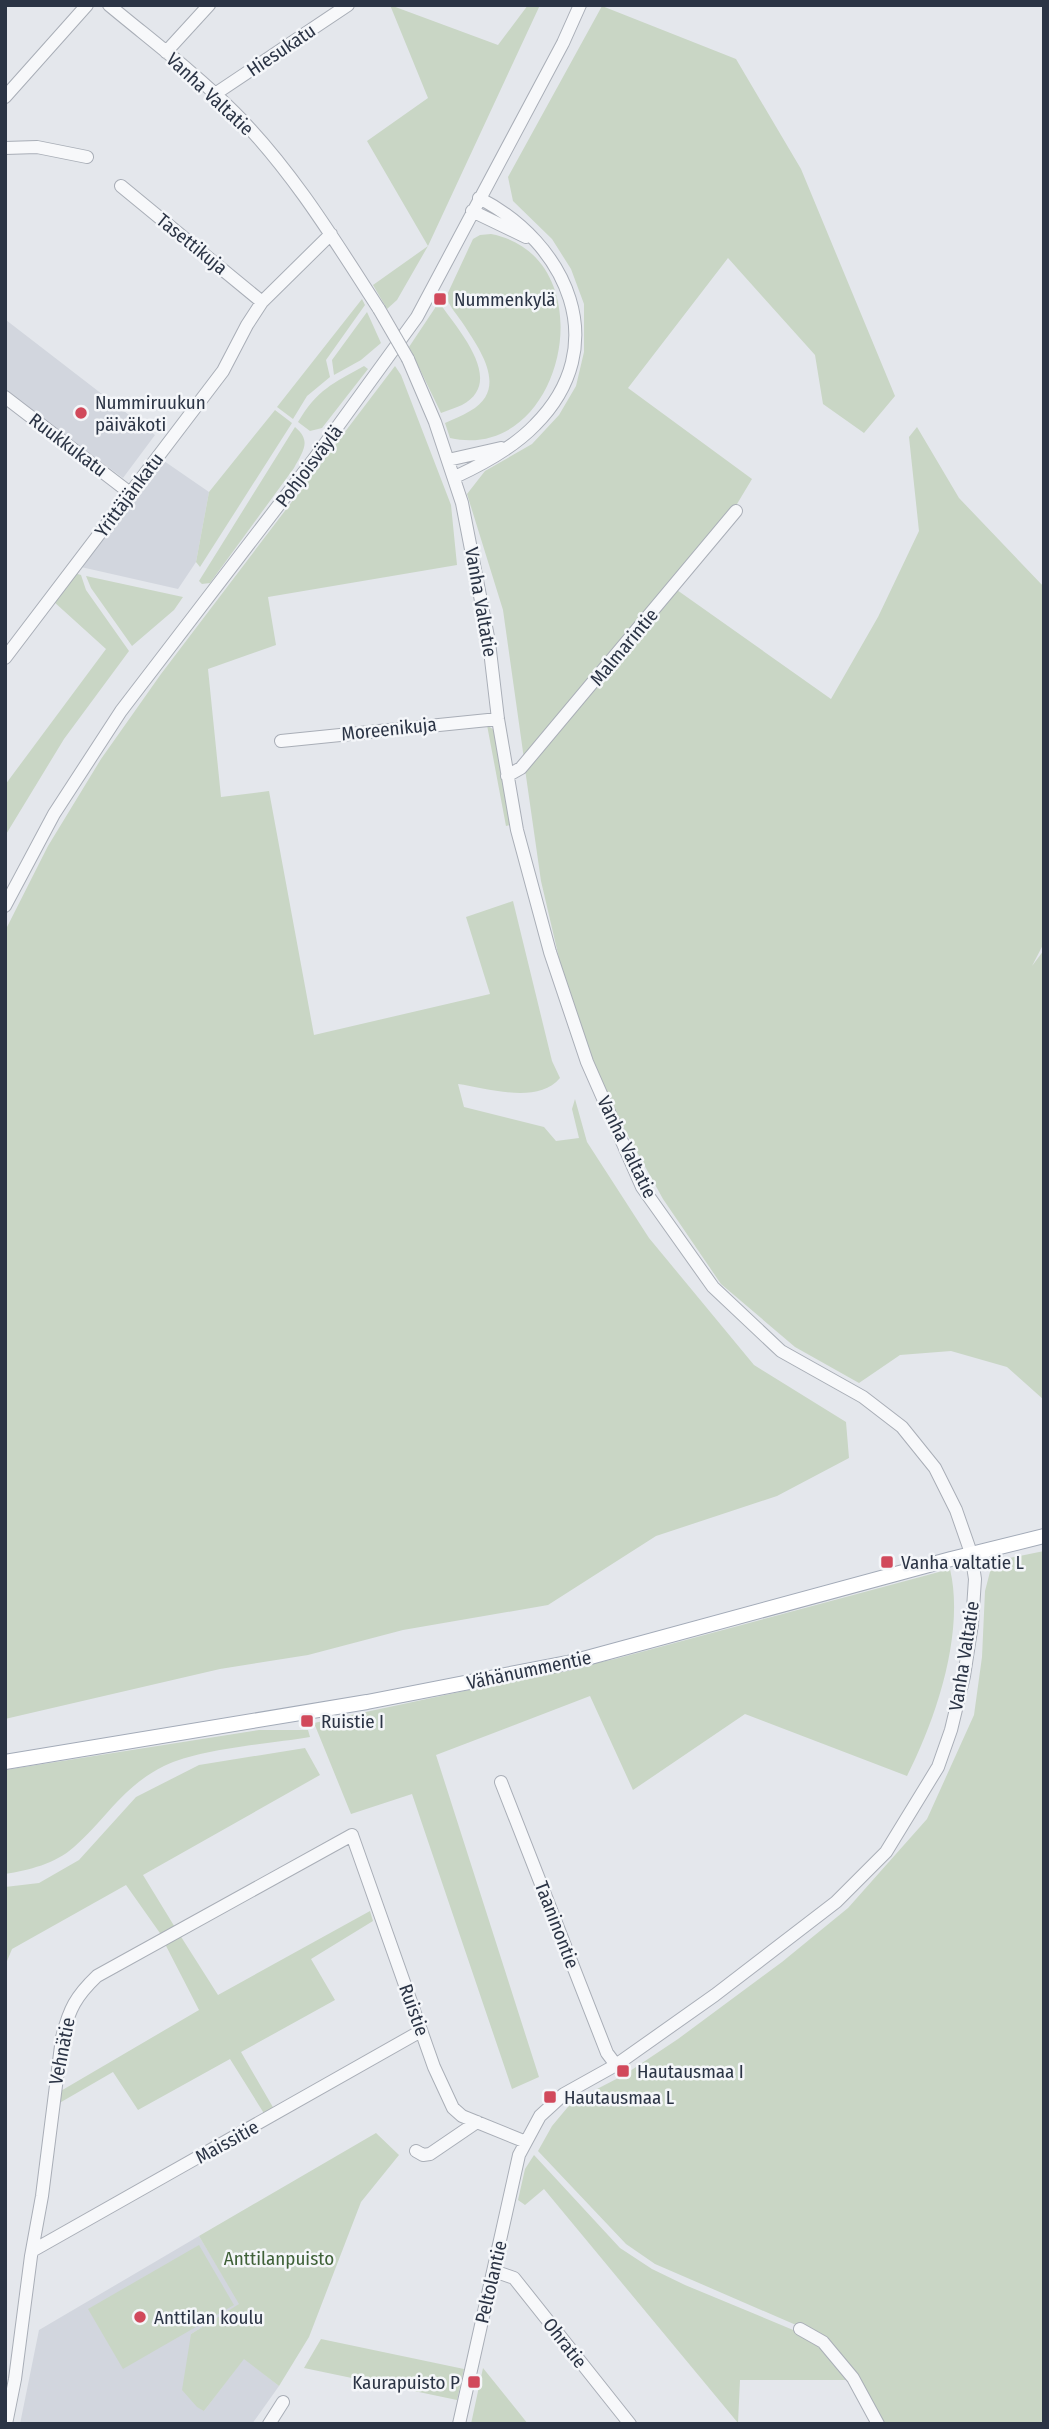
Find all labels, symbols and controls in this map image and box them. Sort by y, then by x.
street label: Hiesukatu [242,19,320,81]
street label: Vanha Valtatie [162,48,258,140]
street label: Tasettikuja [152,208,232,280]
place label: Nummenkylä [454,288,556,311]
marker: Nummenkylä [432,291,448,307]
place label: Nummiruukun päiväkoti [95,391,206,436]
marker: Nummiruukun päiväkoti [73,405,89,421]
street label: Ruukkukatu [24,408,112,482]
street label: Pohjoisväylä [271,420,347,512]
street label: Yrittäjänkatu [90,448,168,542]
street label: Vanha Valtatie [460,545,502,659]
street label: Malmarintie [585,604,663,690]
street label: Moreenikuja [340,713,438,745]
street label: Vanha Valtatie [592,1092,662,1202]
place label: Vanha valtatie L [901,1551,1025,1574]
marker: Vanha valtatie L [879,1554,895,1570]
street label: Vanha Valtatie [944,1599,984,1713]
street label: Vähänummentie [465,1646,593,1694]
place label: Ruistie I [321,1710,384,1733]
marker: Ruistie I [299,1713,315,1729]
street label: Taaninontie [530,1878,584,1972]
street label: Ruistie [394,1981,434,2039]
street label: Vehnätie [44,2015,80,2087]
place label: Hautausmaa I [637,2060,744,2083]
marker: Hautausmaa I [615,2063,631,2079]
place label: Hautausmaa L [564,2086,675,2109]
marker: Hautausmaa L [542,2089,558,2105]
street label: Maissitie [191,2115,263,2169]
street label: Peltolantie [470,2238,512,2326]
park label: Anttilanpuisto [224,2247,334,2270]
place label: Anttilan koulu [154,2306,264,2329]
marker: Anttilan koulu [132,2309,148,2325]
street label: Ohratie [538,2313,592,2373]
place label: Kaurapuisto P [352,2371,460,2394]
marker: Kaurapuisto P [466,2374,482,2390]

